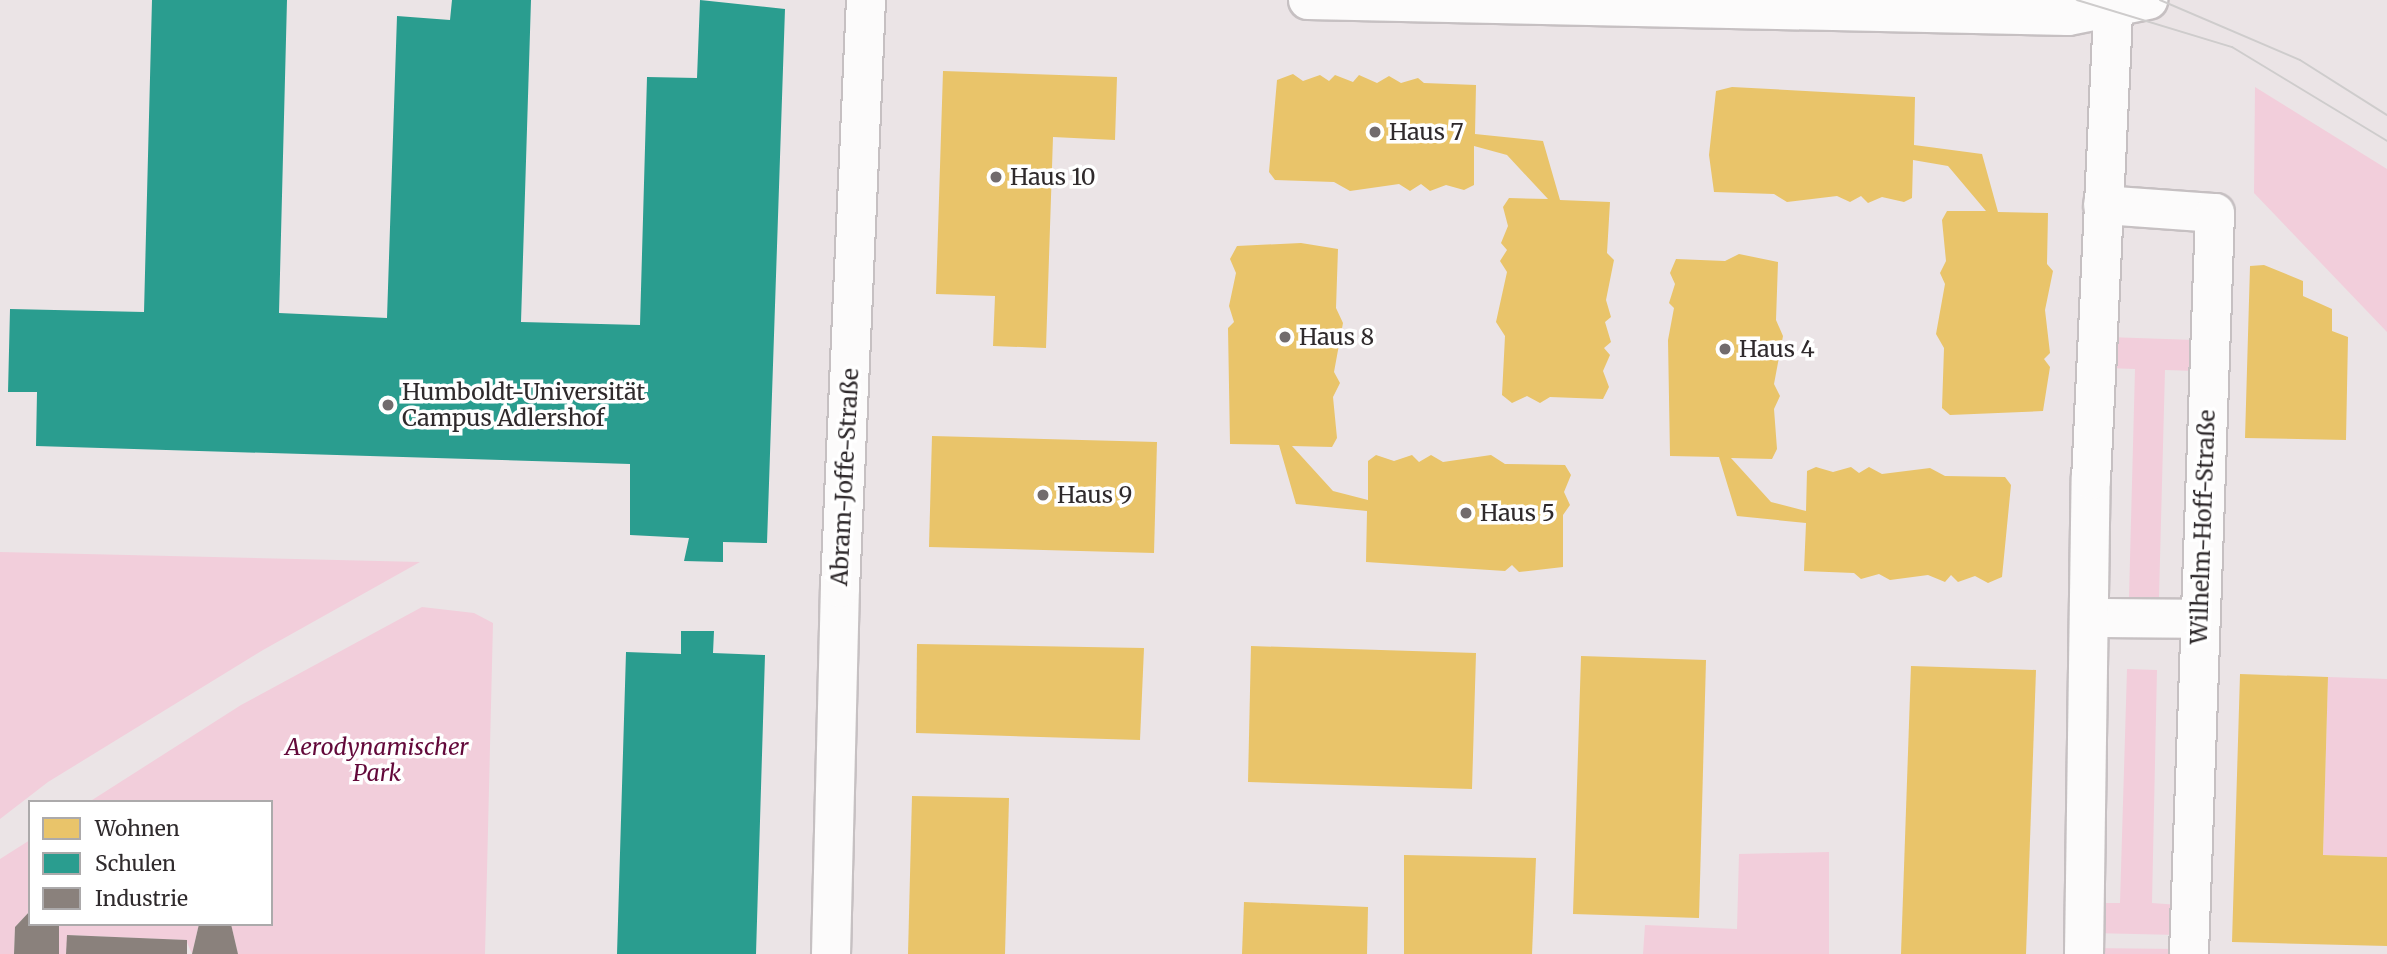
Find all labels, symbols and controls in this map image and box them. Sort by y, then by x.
place label: Haus 7 [1389,118,1464,146]
marker: Haus 7 [1367,124,1383,140]
place label: Haus 10 [1010,163,1096,191]
marker: Haus 10 [988,169,1004,185]
place label: Haus 8 [1299,323,1374,351]
marker: Haus 8 [1277,329,1293,345]
place label: Haus 4 [1739,335,1815,363]
marker: Haus 4 [1717,341,1733,357]
street label: Abram-Joffe-Straße [826,367,864,587]
place label: Humboldt-Universität Campus Adlershof [402,378,645,432]
marker: Humboldt-Universität Campus Adlershof [380,397,396,413]
street label: Wilhelm-Hoff-Straße [2185,409,2221,645]
place label: Haus 9 [1057,481,1132,509]
marker: Haus 9 [1035,487,1051,503]
place label: Haus 5 [1480,499,1555,527]
marker: Haus 5 [1458,505,1474,521]
park label: Aerodynamischer Park [285,733,469,787]
legend [28,800,273,926]
text: Wohnen [95,815,180,842]
text: Schulen [95,850,176,877]
text: Industrie [95,885,188,912]

